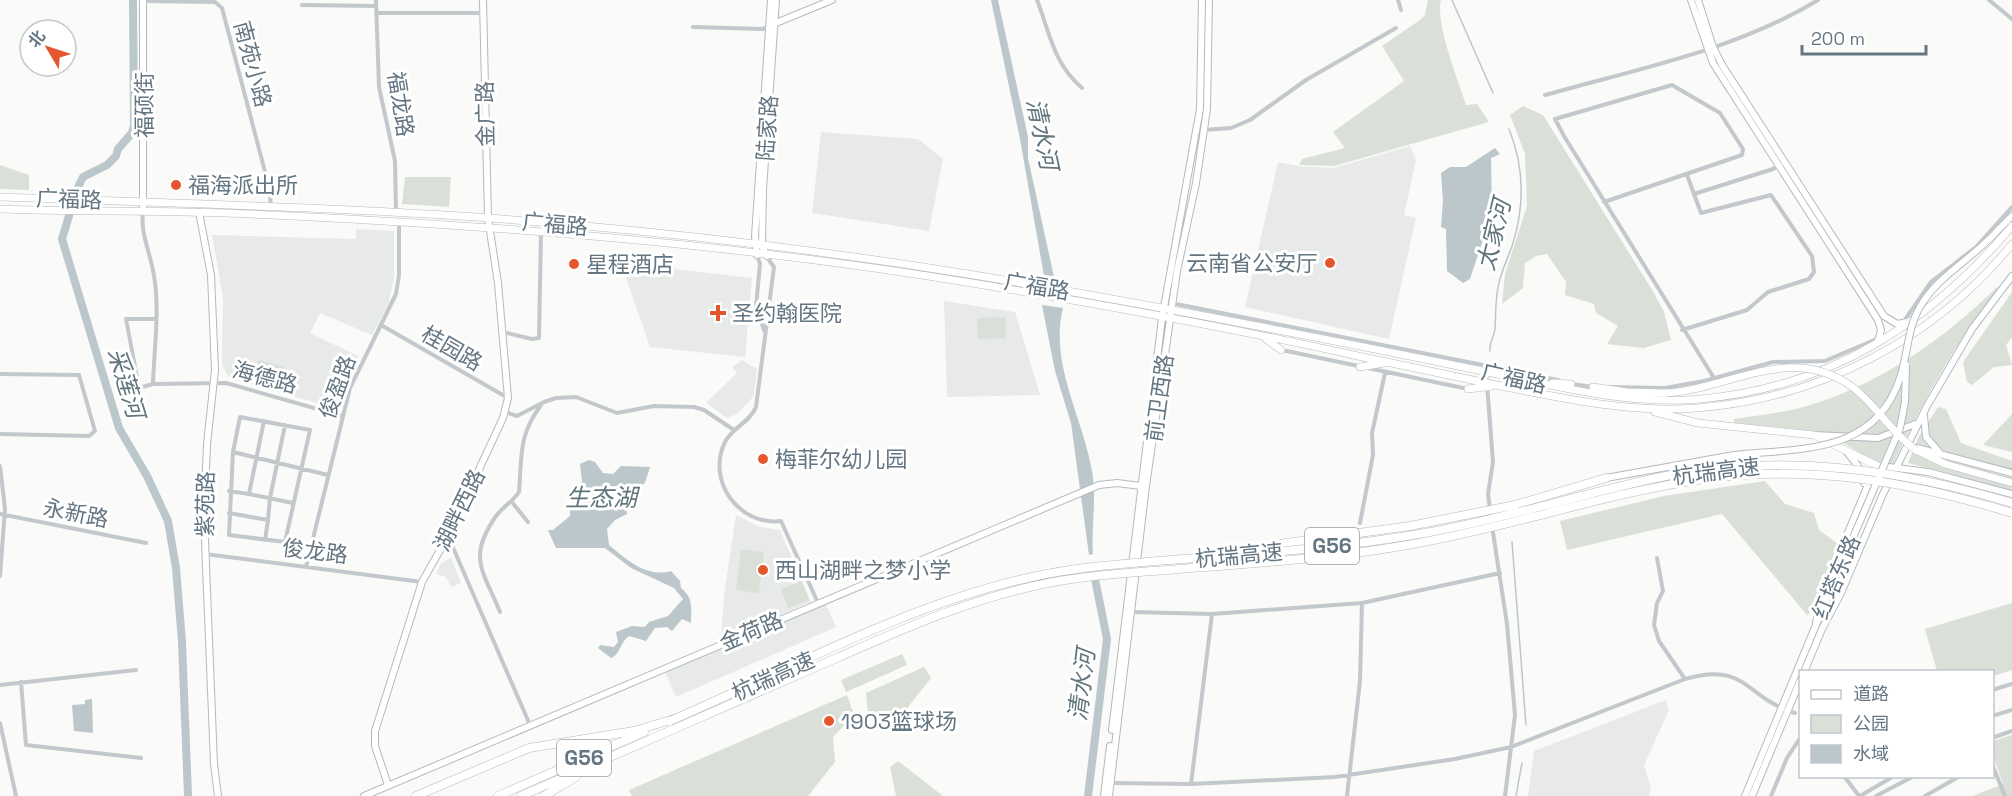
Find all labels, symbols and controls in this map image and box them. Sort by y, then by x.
north arrow [18,18,78,78]
street label: 南苑小路 [228,18,278,110]
scale bar [1802,18,1926,56]
text: 北 [24,26,50,52]
text: 200 m [1811,27,1865,50]
street label: 福龙路 [382,69,420,139]
street label: 福硕街 [130,72,158,138]
street label: 金广路 [470,81,500,147]
street label: 陆家路 [751,94,783,162]
water label: 清水河 [1020,95,1066,176]
place label: 福海派出所 [188,171,298,199]
marker: 福海派出所 [169,178,183,192]
street label: 广福路 [36,184,102,214]
water label: 太家河 [1470,192,1518,274]
street label: 广福路 [521,207,589,241]
place label: 云南省公安厅 [1186,249,1318,277]
place label: 星程酒店 [586,250,674,278]
marker: 云南省公安厅 [1323,256,1337,270]
marker: 星程酒店 [567,257,581,271]
street label: 广福路 [1002,266,1072,306]
place label: 圣约翰医院 [732,299,842,327]
marker: 圣约翰医院 [709,304,727,322]
street label: 桂园路 [416,319,488,377]
water label: 采莲河 [101,344,153,426]
street label: 俊盈路 [313,351,361,423]
street label: 前卫西路 [1139,352,1179,444]
street label: 海德路 [229,355,301,399]
street label: 广福路 [1479,357,1549,399]
place label: 梅菲尔幼儿园 [775,445,907,473]
marker: 梅菲尔幼儿园 [756,452,770,466]
street label: 杭瑞高速 [1671,452,1761,490]
street label: 湖畔西路 [427,464,491,556]
street label: 紫苑路 [190,471,220,537]
water label: 生态湖 [565,482,641,513]
street label: 永新路 [41,493,111,533]
road number: G56 [1305,528,1359,564]
street label: 红塔东路 [1806,531,1866,623]
street label: 俊龙路 [281,533,349,569]
street label: 杭瑞高速 [1194,537,1284,573]
place label: 西山湖畔之梦小学 [775,556,951,584]
marker: 西山湖畔之梦小学 [756,563,770,577]
street label: 金荷路 [715,605,787,657]
water label: 清水河 [1062,643,1102,723]
street label: 杭瑞高速 [727,645,819,707]
legend [1799,670,1994,778]
text: 道路 [1853,682,1889,705]
place label: 1903篮球场 [841,707,957,735]
text: 公园 [1853,712,1889,735]
marker: 1903篮球场 [822,714,836,728]
road number: G56 [557,740,611,776]
text: 水域 [1853,742,1889,765]

